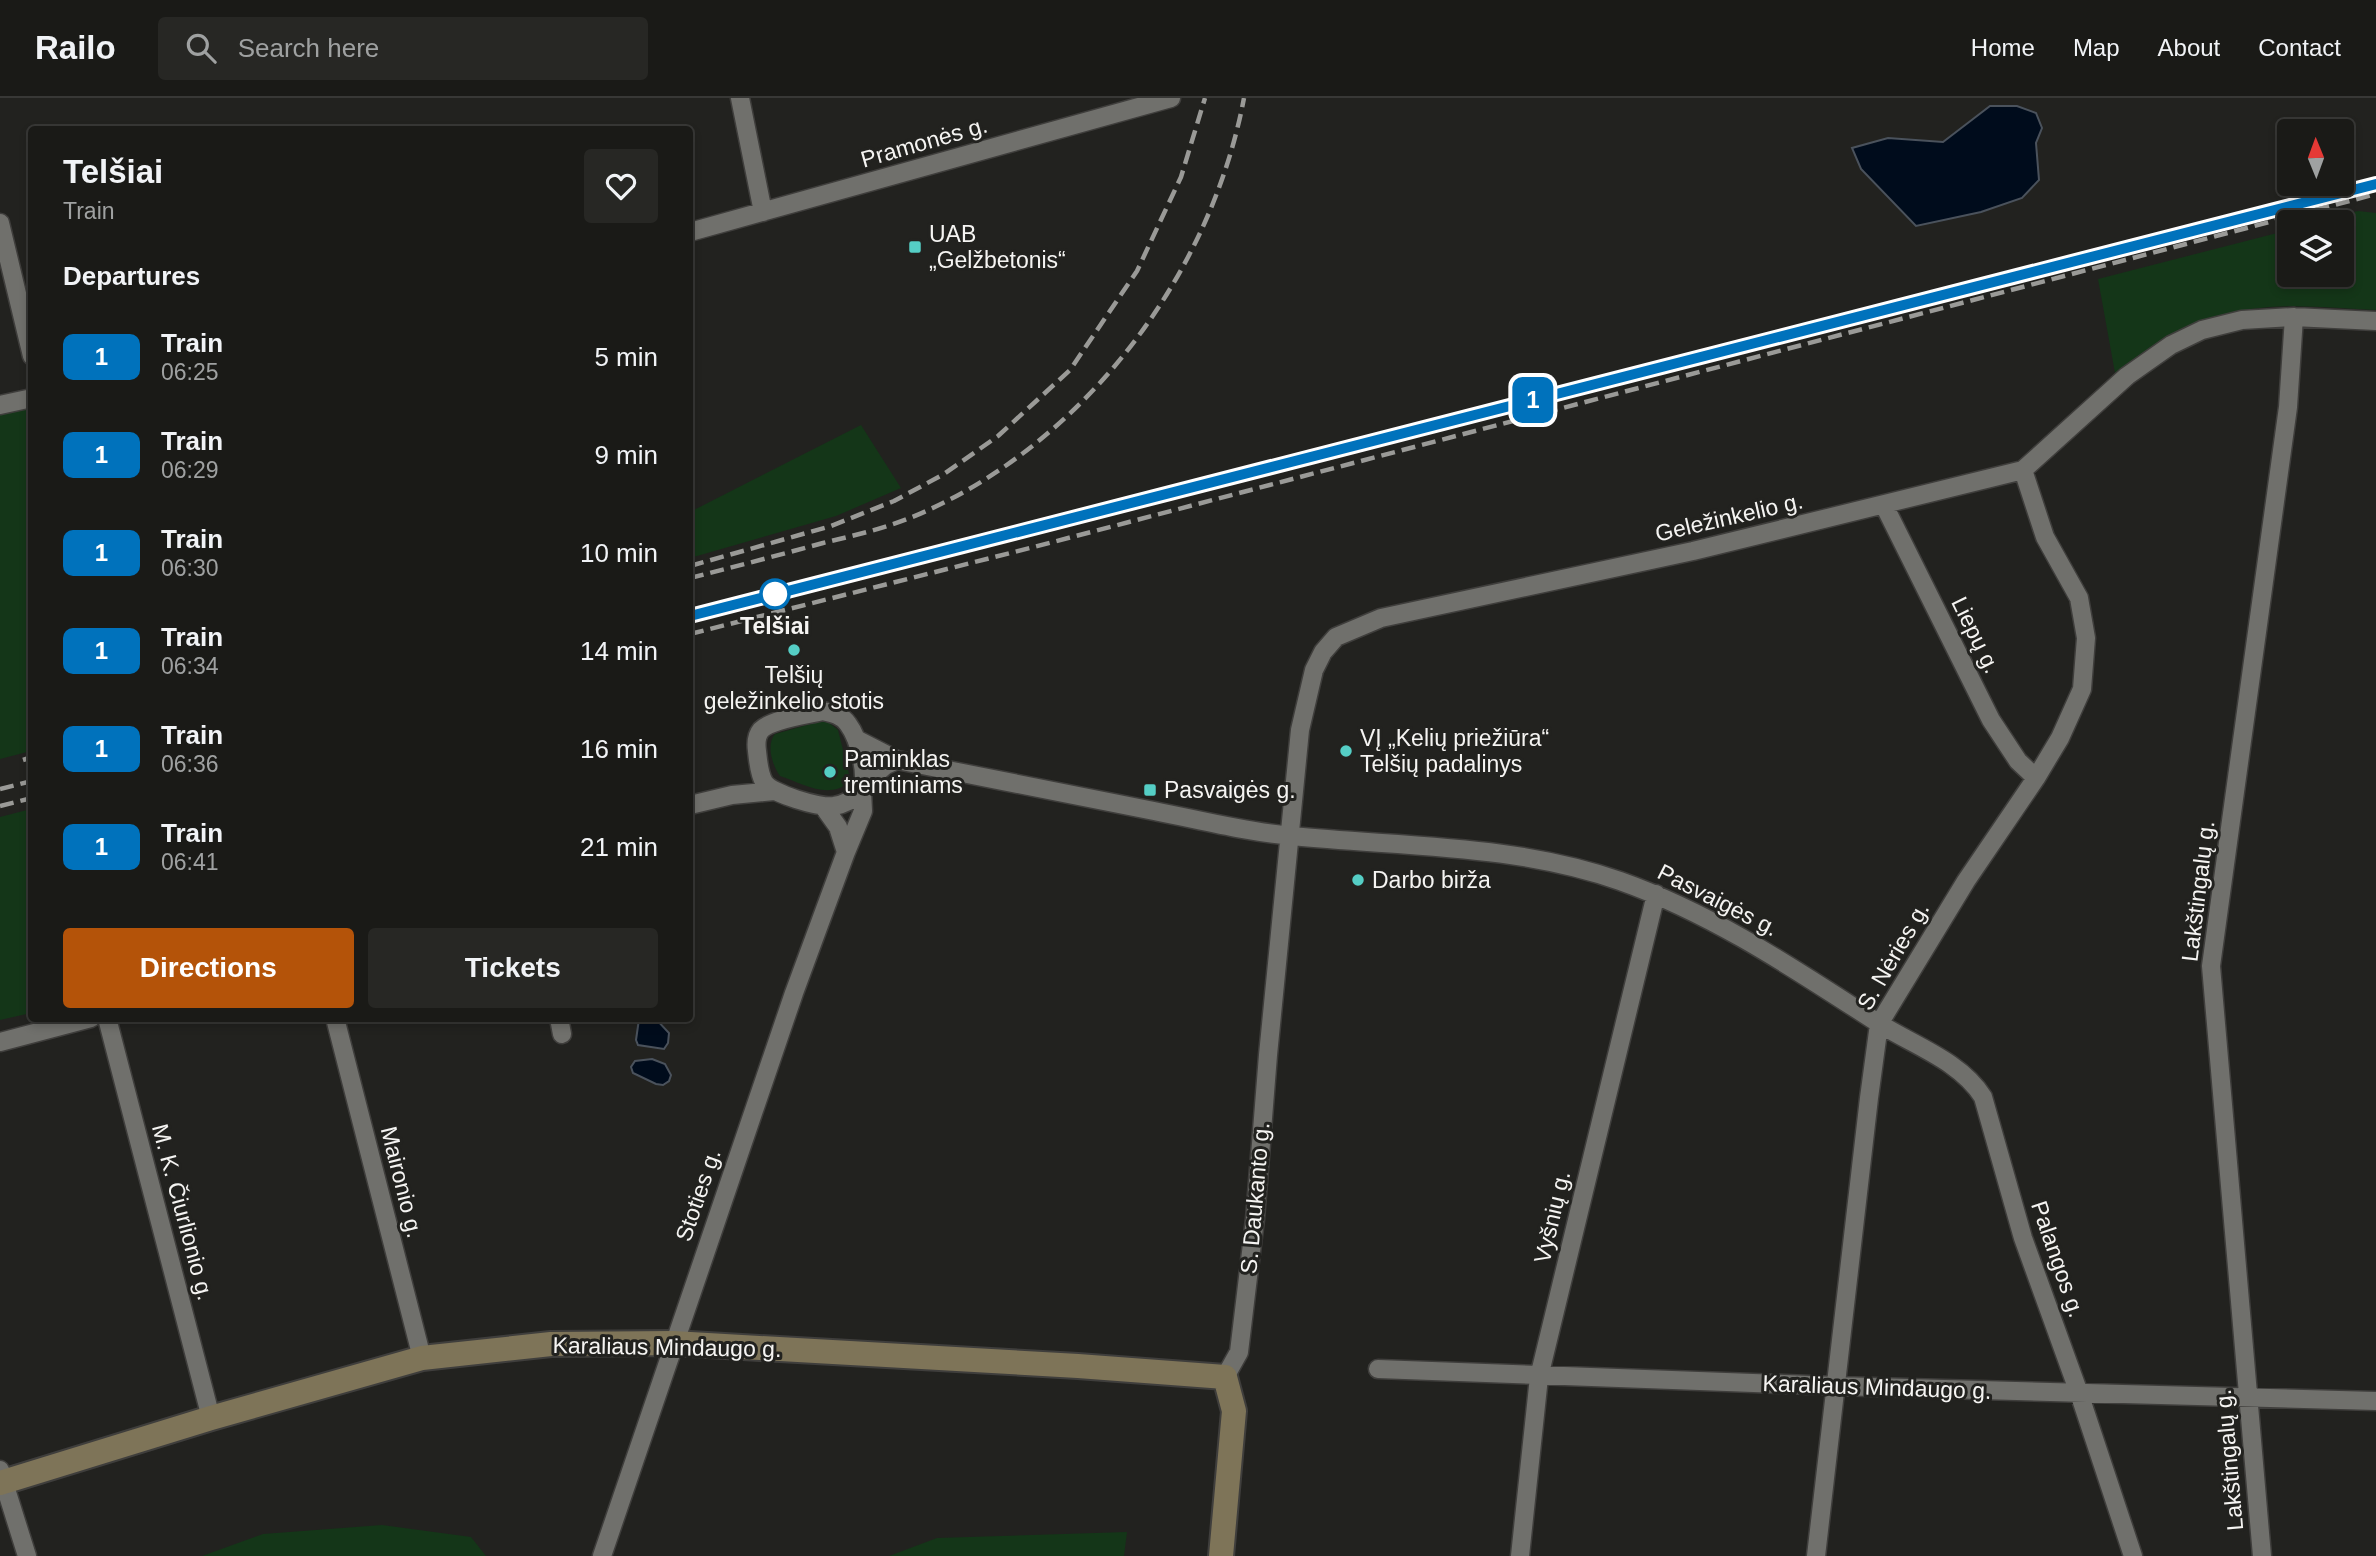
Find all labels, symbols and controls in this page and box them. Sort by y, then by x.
search box [158,17,648,80]
text: Railo [35,29,116,66]
icon: search [182,29,220,67]
text: Search here [238,33,379,63]
text: Home [1971,34,2035,61]
text: Map [2073,34,2120,61]
text: About [2158,34,2220,61]
text: Contact [2258,34,2341,61]
street label: Pramonės g. [858,112,990,172]
north arrow [2277,119,2354,196]
map controls [2277,119,2354,287]
button: heart [584,149,658,223]
text: Telšiai [63,153,163,190]
text: Train [63,198,115,224]
button: layers [2277,210,2354,287]
place label: UAB „Gelžbetonis“ [929,221,1066,273]
marker: UAB „Gelžbetonis“ [907,239,923,255]
text: Departures [63,261,200,291]
text: Train [161,328,223,358]
text: 5 min [594,342,658,372]
text: 1 [95,343,108,370]
text: 06:25 [161,359,219,385]
line badge: 1 [1510,377,1556,423]
text: 1 [1526,386,1540,413]
text: Train [161,426,223,456]
text: 9 min [594,440,658,470]
text: 1 [95,441,108,468]
text: 06:29 [161,457,219,483]
street label: Geležinkelio g. [1653,487,1805,547]
text: Train [161,524,223,554]
text: 10 min [580,538,658,568]
text: 1 [95,539,108,566]
text: 06:30 [161,555,219,581]
marker: Telšiai [760,579,790,609]
street label: Liepų g. [1946,593,2006,677]
place label: Telšiai [740,613,810,639]
text: Train [161,622,223,652]
text: 14 min [580,636,658,666]
text: 1 [95,637,108,664]
marker: Telšių geležinkelio stotis [786,642,802,658]
text: 06:34 [161,653,219,679]
place label: Telšių geležinkelio stotis [704,662,884,714]
text: Train [161,720,223,750]
place label: VĮ „Kelių priežiūra“ Telšių padalinys [1360,725,1549,777]
text: 16 min [580,734,658,764]
text: 1 [95,735,108,762]
marker: VĮ „Kelių priežiūra“ Telšių padalinys [1338,743,1354,759]
place label: Paminklas tremtiniams [844,746,963,798]
text: 06:36 [161,751,219,777]
marker: Paminklas tremtiniams [822,764,838,780]
place label: Pasvaigės g. [1164,777,1296,803]
marker: Pasvaigės g. [1142,782,1158,798]
text: Train [161,818,223,848]
street label: Lakštingalų g. [2176,819,2220,963]
text: 21 min [580,832,658,862]
text: 1 [95,833,108,860]
text: 06:41 [161,849,219,875]
street label: Pasvaigės g. [1653,859,1783,941]
place label: Darbo birža [1372,867,1491,893]
marker: Darbo birža [1350,872,1366,888]
street label: S. Nėries g. [1852,897,1934,1015]
button: Directions [63,928,354,1008]
button: Tickets [368,928,658,1008]
street label: M. K. Čiurlionio g. [147,1121,220,1303]
street label: S. Daukanto g. [1235,1121,1275,1275]
street label: Maironio g. [376,1124,428,1240]
street label: Stoties g. [670,1145,726,1245]
street label: Vyšnių g. [1529,1168,1575,1266]
street label: Palangos g. [2026,1197,2090,1321]
street label: Karaliaus Mindaugo g. [552,1332,782,1362]
street label: Karaliaus Mindaugo g. [1762,1370,1992,1404]
street label: Lakštingalų g. [2210,1388,2248,1532]

